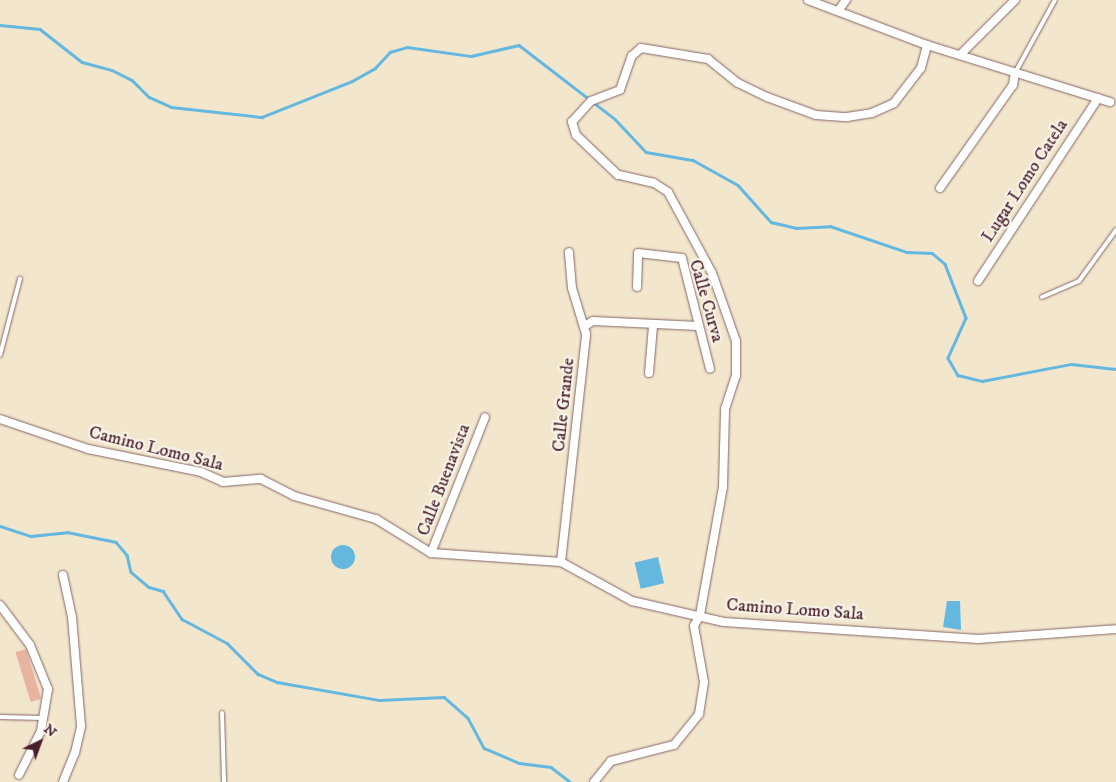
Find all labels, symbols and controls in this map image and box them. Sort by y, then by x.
street label: Lugar Lomo Catela [977,115,1073,247]
street label: Calle Curva [684,257,728,345]
street label: Calle Grande [548,357,580,453]
street label: Calle Buenavista [413,421,475,539]
street label: Camino Lomo Sala [87,422,225,476]
street label: Camino Lomo Sala [726,594,864,626]
north arrow [15,717,65,767]
text: N [40,720,60,741]

